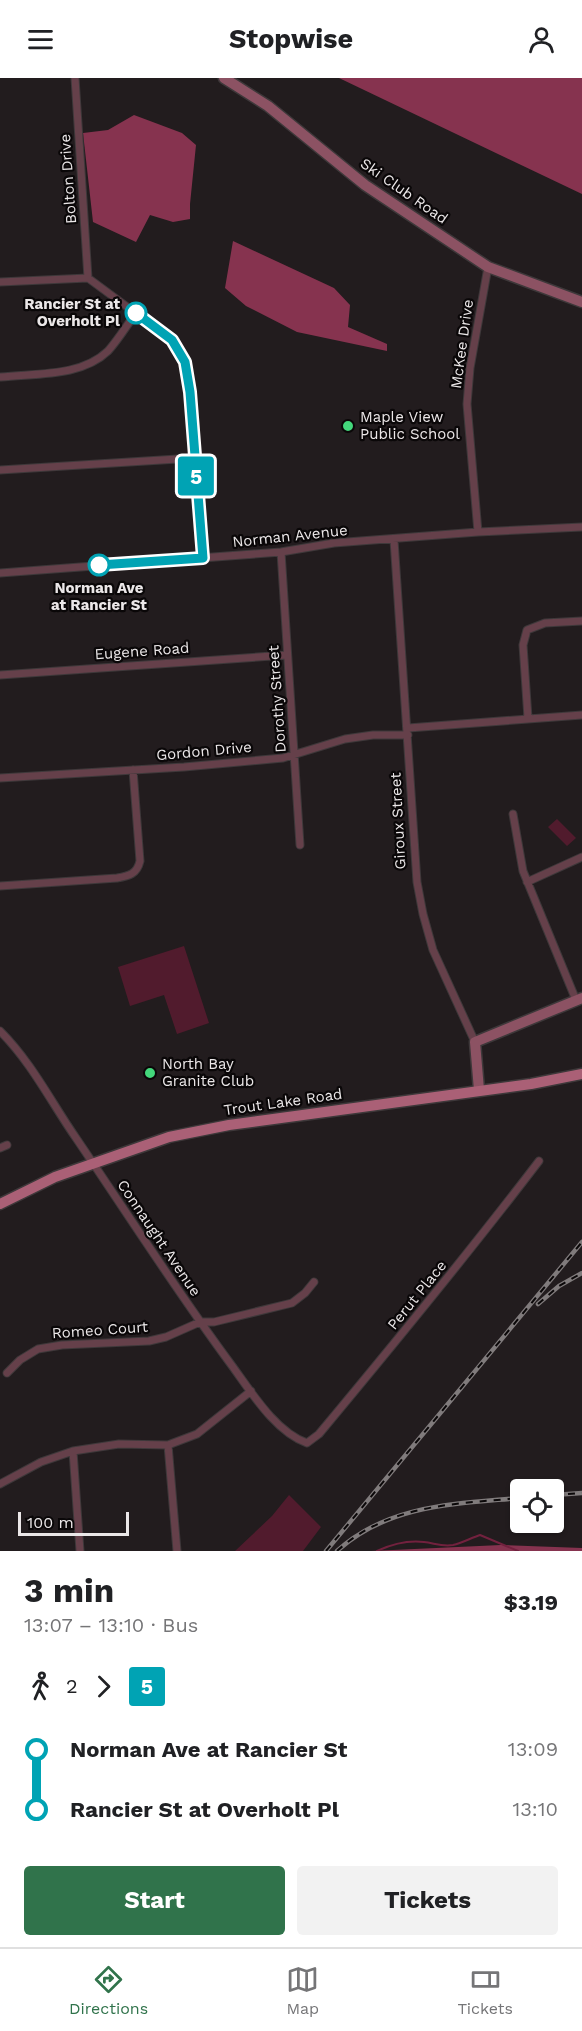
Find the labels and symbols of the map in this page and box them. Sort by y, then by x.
street label: Bolton Drive [56,133,80,225]
street label: Ski Club Road [357,154,451,228]
place label: Rancier St at Overholt Pl [24,295,120,330]
street label: McKee Drive [447,298,477,390]
marker: Rancier St at Overholt Pl [125,302,147,324]
place label: Maple View Public School [360,408,460,443]
marker: Maple View Public School [341,419,355,433]
line badge: 5 [176,456,216,496]
street label: Norman Avenue [232,521,348,551]
marker: Norman Ave at Rancier St [88,554,110,576]
place label: Norman Ave at Rancier St [51,579,147,614]
street label: Eugene Road [94,639,190,663]
street label: Dorothy Street [264,644,290,753]
street label: Gordon Drive [155,738,253,764]
street label: Giroux Street [386,771,410,870]
place label: North Bay Granite Club [162,1055,254,1090]
marker: North Bay Granite Club [143,1066,157,1080]
street label: Trout Lake Road [223,1085,343,1119]
street label: Connaught Avenue [113,1176,205,1300]
street label: Perut Place [384,1257,450,1333]
street label: Romeo Court [51,1318,149,1342]
scale bar [18,1509,129,1536]

